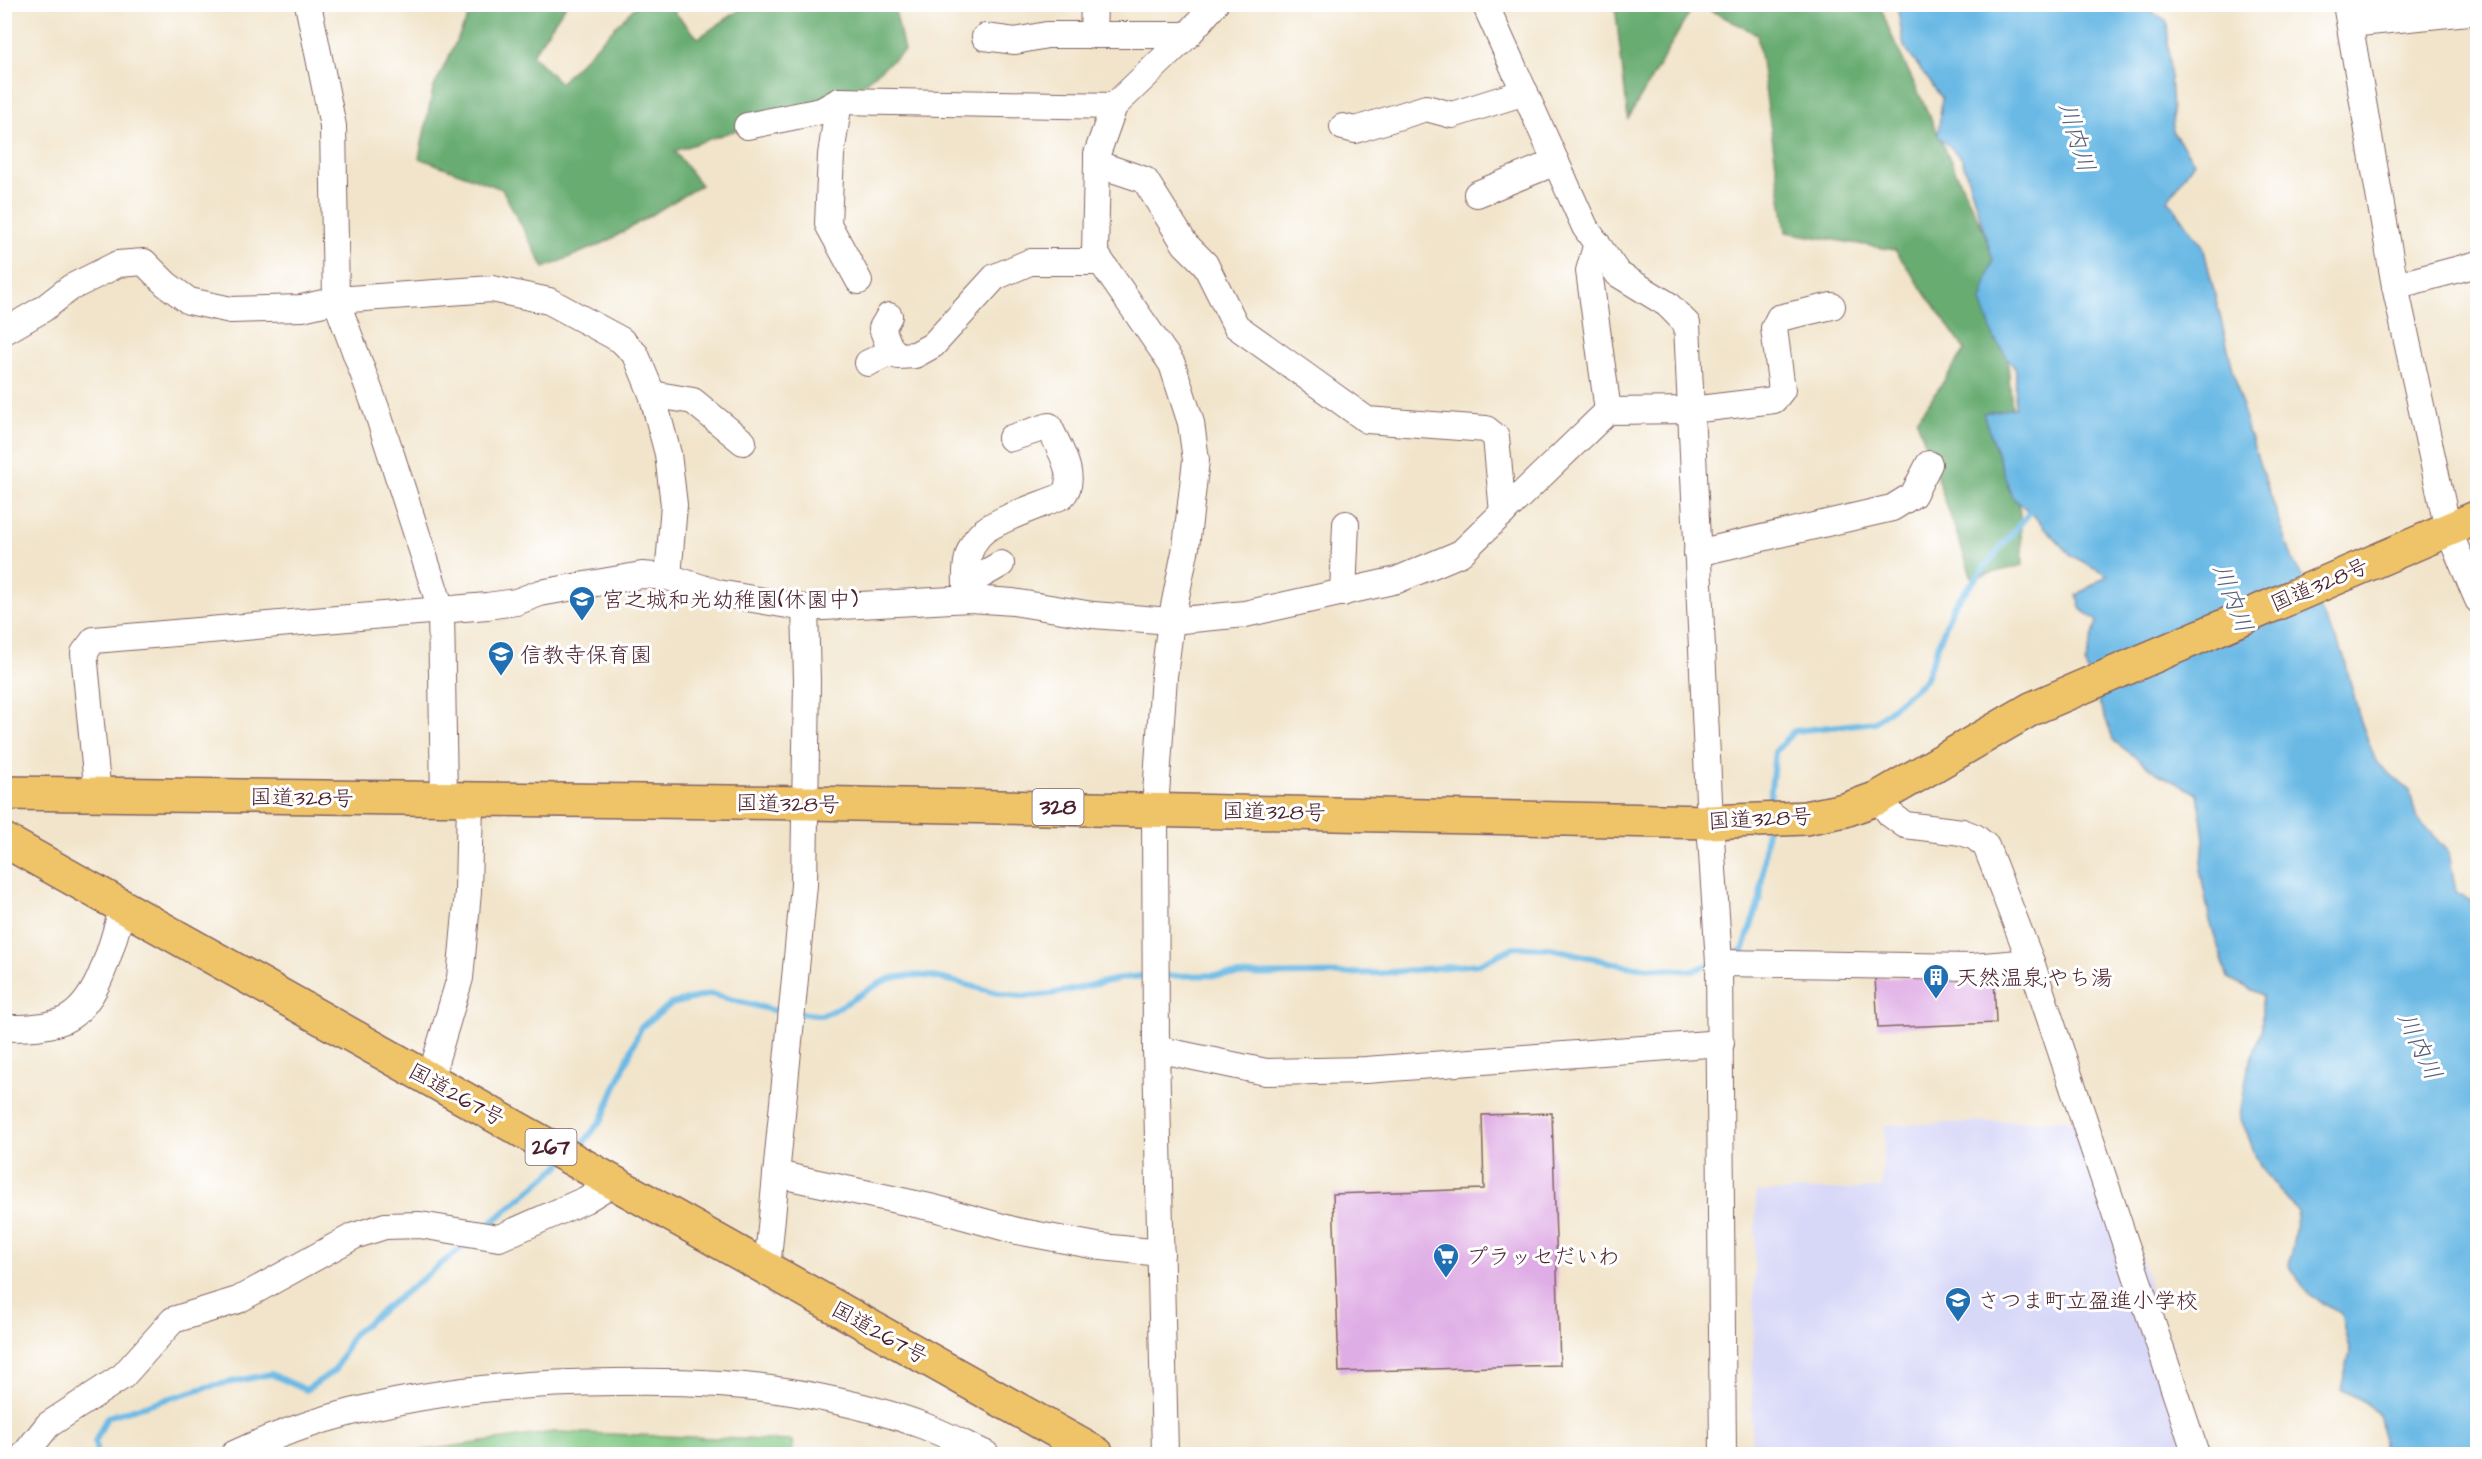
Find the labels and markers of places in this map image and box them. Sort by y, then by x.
school or university icon: 宮之城和光幼稚園(休園中) [567,584,597,622]
place label: 宮之城和光幼稚園(休園中) [602,585,859,616]
school or university icon: 信教寺保育園 [486,639,516,677]
place label: 信教寺保育園 [520,640,652,671]
building icon: 天然温泉;やち湯 [1921,962,1951,1000]
place label: 天然温泉;やち湯 [1956,963,2113,994]
supermarket icon: プラッセだいわ [1431,1241,1461,1279]
place label: プラッセだいわ [1466,1242,1620,1273]
school or university icon: さつま町立盈進小学校 [1943,1285,1973,1323]
place label: さつま町立盈進小学校 [1978,1286,2198,1317]

